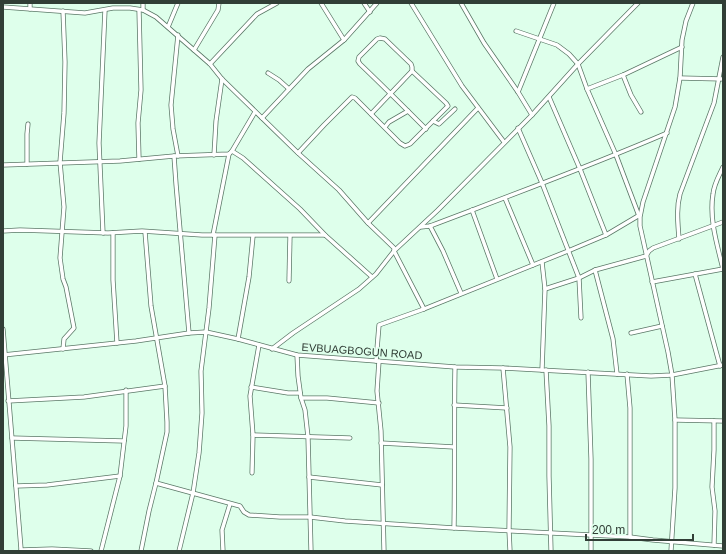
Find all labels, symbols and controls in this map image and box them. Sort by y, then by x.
street label: EVBUAGBOGUN ROAD [301,341,423,361]
scale bar [586,516,693,542]
text: 200 m [592,523,625,537]

